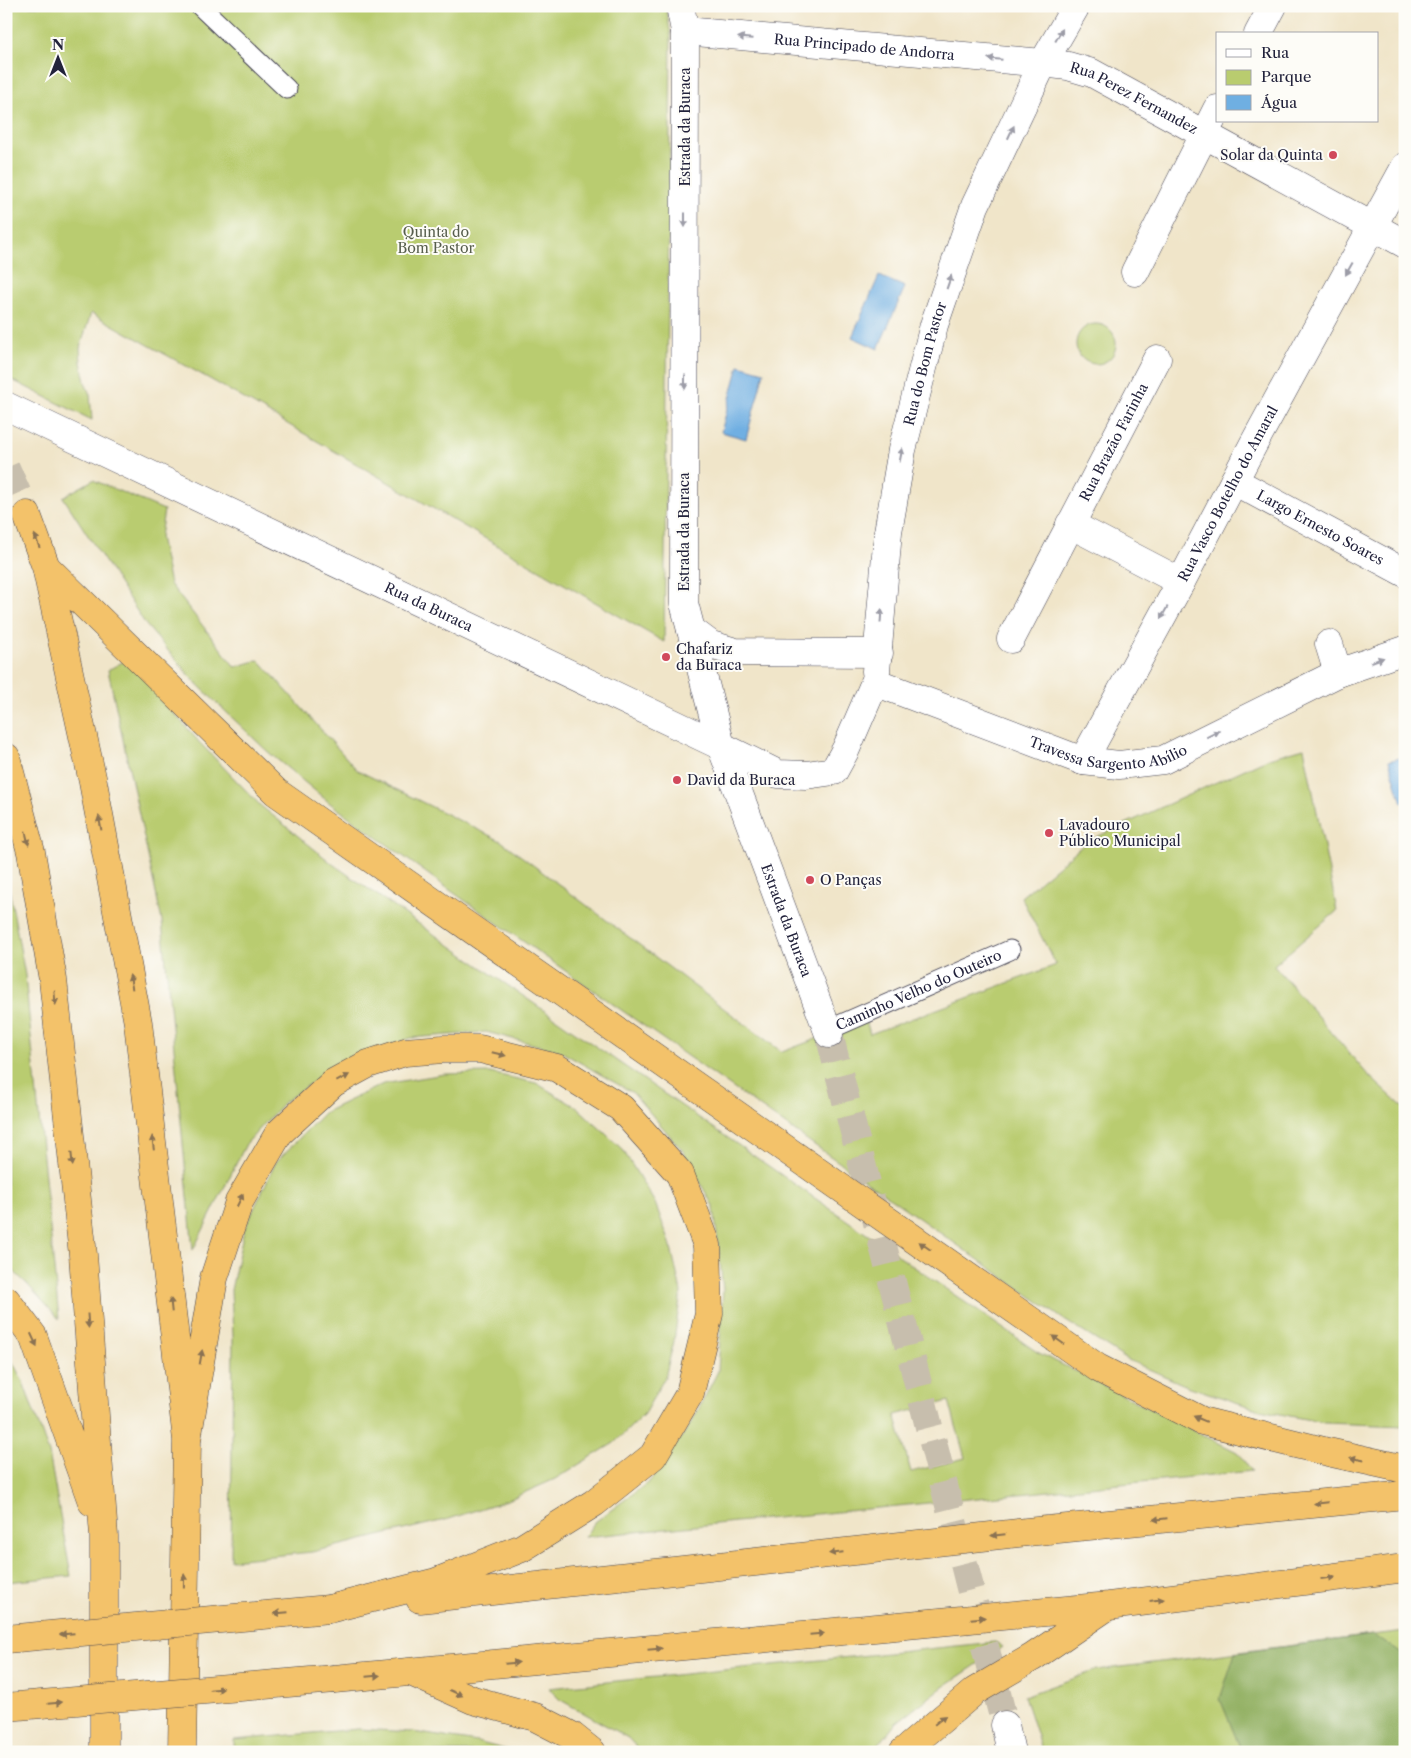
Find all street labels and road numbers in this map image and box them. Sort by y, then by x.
street label: Rua Principado de Andorra [773,30,956,64]
street label: Rua Perez Fernandez [1068,58,1201,138]
street label: Estrada da Buraca [676,67,694,187]
street label: Rua do Bom Pastor [900,299,950,428]
street label: Rua Brazão Farinha [1075,379,1152,504]
street label: Rua Vasco Botelho do Amaral [1174,403,1282,585]
street label: Estrada da Buraca [675,472,693,592]
street label: Largo Ernesto Soares [1254,486,1387,569]
street label: Rua da Buraca [382,578,476,636]
street label: Travessa Sargento Abílio [1027,732,1190,774]
street label: Estrada da Buraca [757,861,816,980]
street label: Caminho Velho do Outeiro [833,946,1004,1034]

